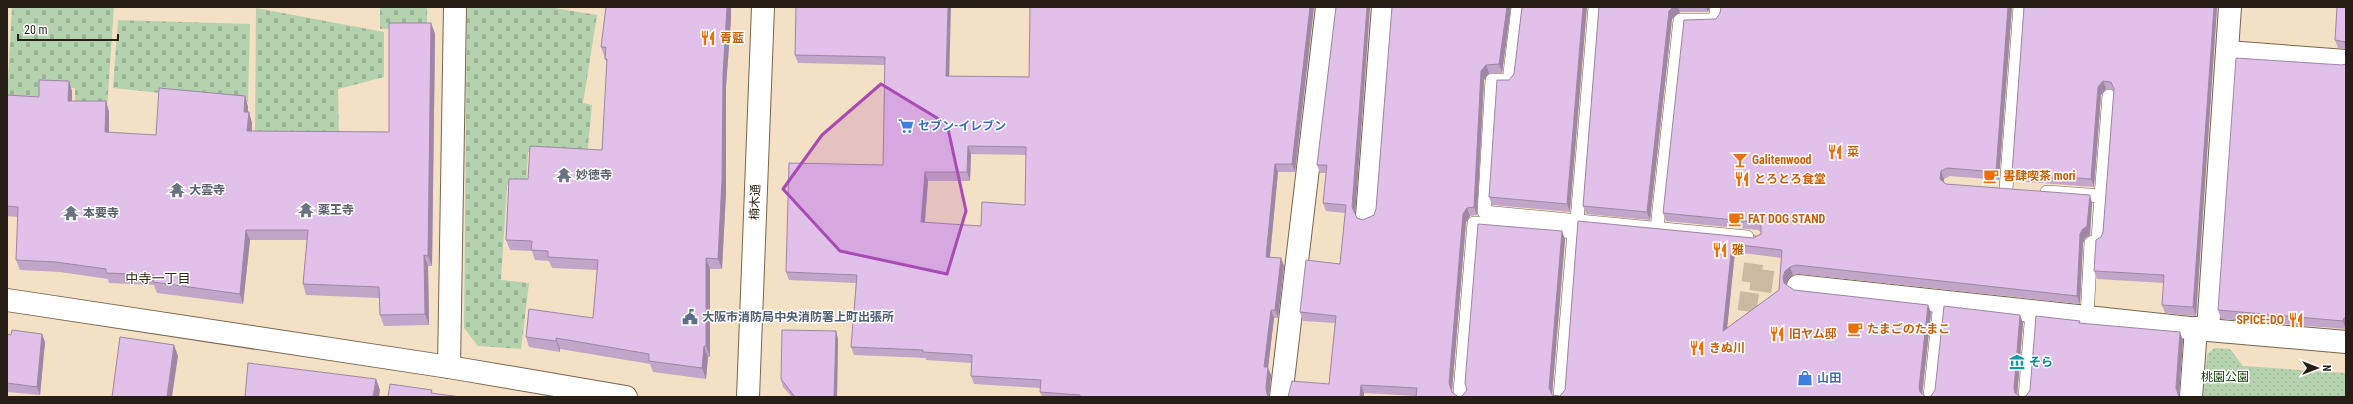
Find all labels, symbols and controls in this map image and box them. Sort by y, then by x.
scale bar [18,16,118,42]
text: 20 m [24,23,48,37]
restaurant icon: 青藍 [699,29,717,47]
place label: 青藍 [720,31,744,45]
supermarket icon: セブン-イレブン [897,117,915,135]
place label: セブン-イレブン [918,119,1006,133]
restaurant icon: 菜 [1826,143,1844,161]
place label: 菜 [1847,145,1859,159]
bar icon: Galitenwood [1731,151,1749,169]
place label: Galitenwood [1752,153,1812,167]
temple icon: 妙徳寺 [555,166,573,184]
cafe icon: 書肆喫茶 mori [1982,167,2000,185]
place label: 妙徳寺 [576,168,612,182]
place label: 書肆喫茶 mori [2003,169,2076,183]
restaurant icon: とろとろ食堂 [1733,170,1751,188]
place label: とろとろ食堂 [1754,172,1826,186]
temple icon: 大雲寺 [168,181,186,199]
place label: 大雲寺 [189,183,225,197]
street label: 楠木通 [747,184,763,220]
temple icon: 薬王寺 [297,201,315,219]
place label: 薬王寺 [318,203,354,217]
temple icon: 本要寺 [62,204,80,222]
place label: 本要寺 [83,206,119,220]
cafe icon: FAT DOG STAND [1727,210,1745,228]
place label: FAT DOG STAND [1748,212,1826,226]
restaurant icon: 雅 [1711,241,1729,259]
place label: 雅 [1731,243,1744,257]
district label: 中寺一丁目 [125,271,191,286]
public building icon: 大阪市消防局中央消防署上町出張所 [681,308,699,326]
place label: 大阪市消防局中央消防署上町出張所 [702,310,894,324]
restaurant icon: SPICE-DO [2287,311,2305,329]
place label: SPICE-DO [2236,313,2284,327]
cafe icon: たまごのたまこ [1846,320,1864,338]
place label: たまごのたまこ [1867,322,1950,336]
restaurant icon: 旧ヤム邸 [1768,325,1786,343]
place label: 旧ヤム邸 [1789,327,1837,341]
restaurant icon: きぬ川 [1688,339,1706,357]
place label: きぬ川 [1709,341,1745,355]
north arrow [2297,348,2337,388]
museum icon: そら [2008,353,2026,371]
place label: そら [2029,355,2053,369]
text: N [2320,365,2333,372]
shop icon: 山田 [1796,369,1814,387]
park label: 桃園公園 [2201,370,2249,384]
place label: 山田 [1817,371,1841,385]

